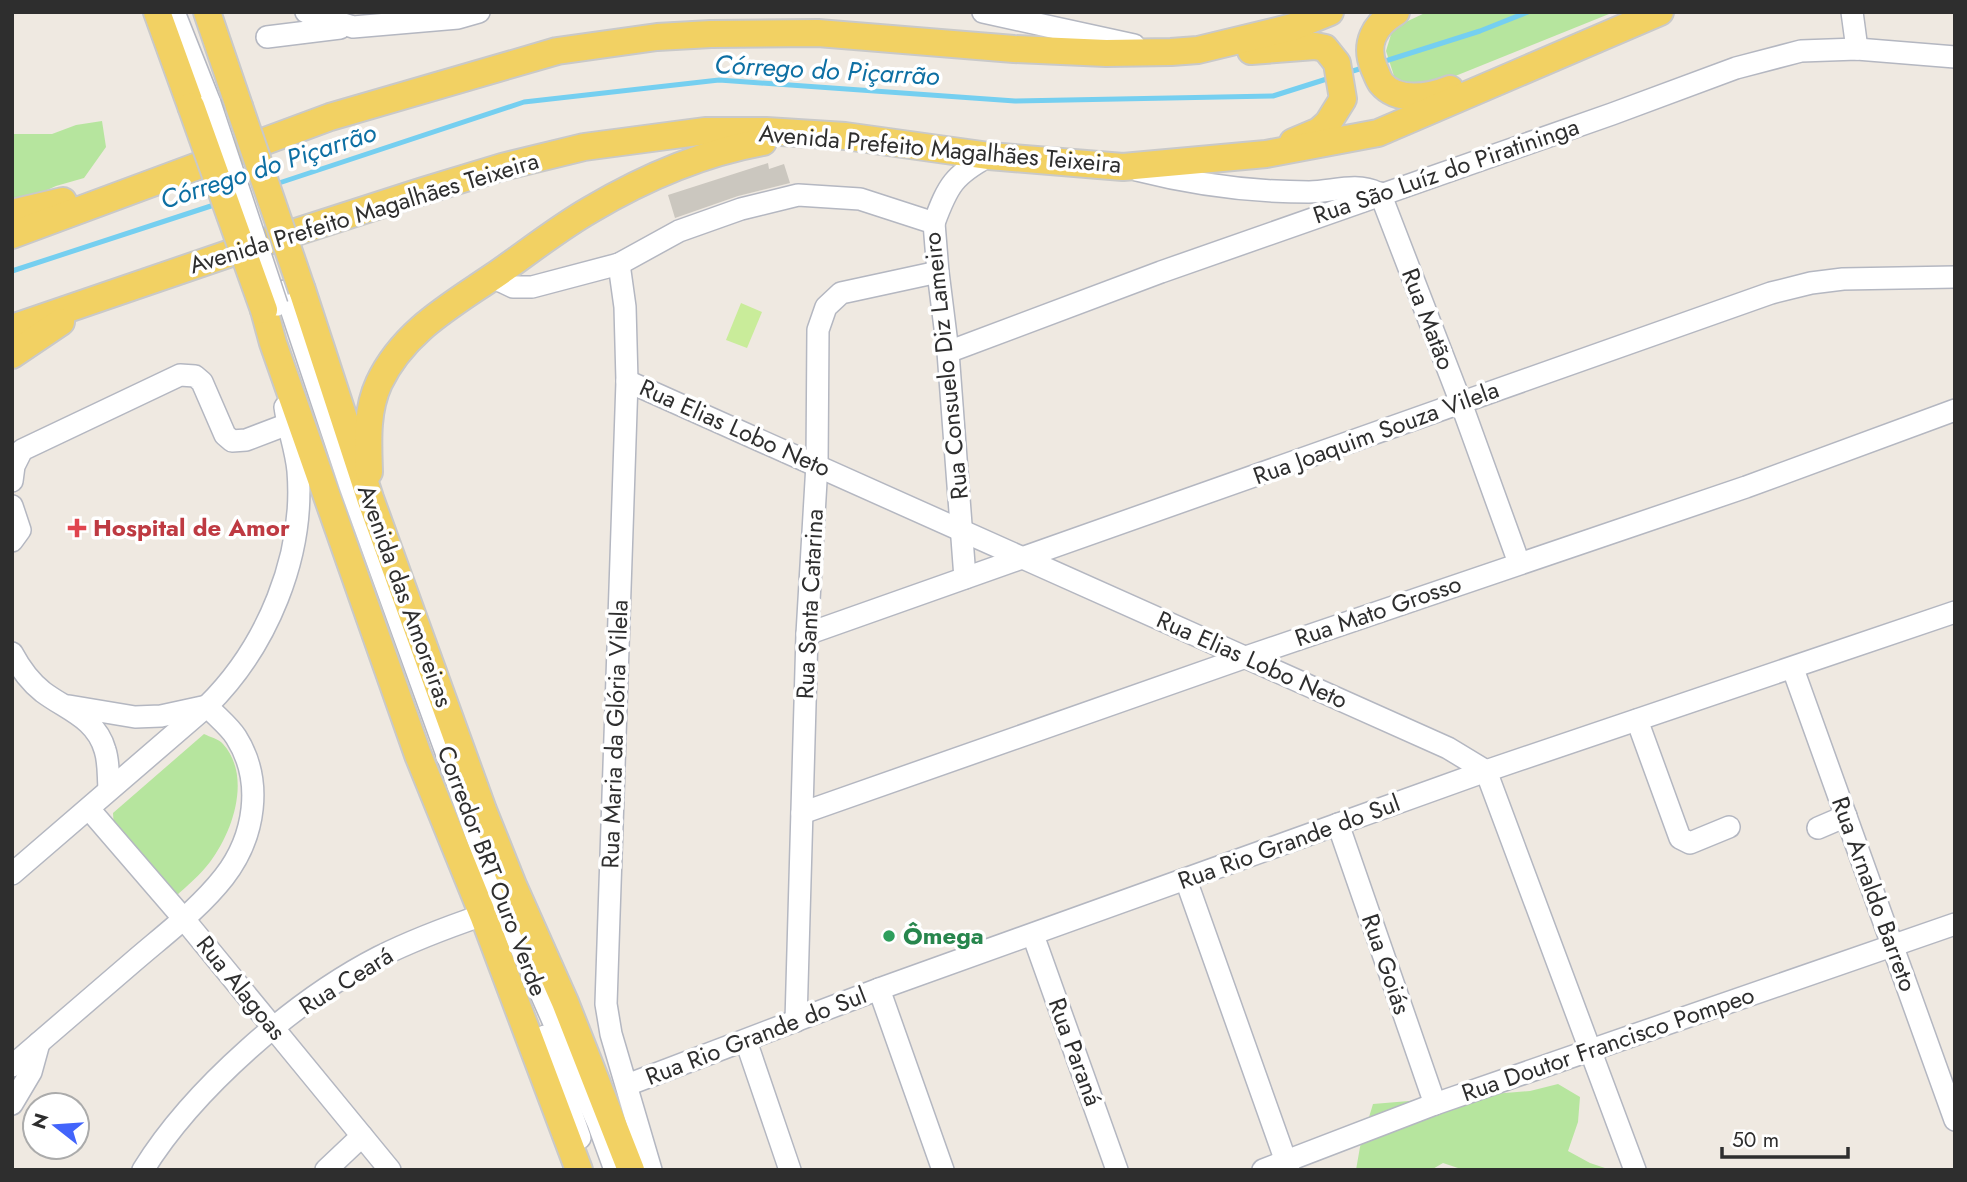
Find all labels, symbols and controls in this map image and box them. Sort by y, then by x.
water label: Córrego do Piçarrão [714,45,941,95]
street label: Rua São Luíz do Piratininga [1308,109,1583,233]
water label: Córrego do Piçarrão [155,113,381,219]
street label: Avenida Prefeito Magalhães Teixeira [757,115,1123,182]
street label: Avenida Prefeito Magalhães Teixeira [185,143,543,282]
street label: Rua Consuelo Diz Lameiro [914,231,977,502]
street label: Rua Matão [1393,263,1464,375]
street label: Rua Elias Lobo Neto [634,370,836,485]
street label: Rua Joaquim Souza Vilela [1248,372,1504,493]
street label: Avenida das Amoreiras [349,480,462,712]
street label: Rua Santa Catarina [787,508,832,700]
place label: Hospital de Amor [93,510,290,545]
marker: Hospital de Amor [67,518,87,538]
street label: Rua Mato Grosso [1290,566,1466,655]
street label: Rua Maria da Glória Vilela [592,599,637,869]
street label: Rua Elias Lobo Neto [1151,602,1353,717]
street label: Corredor BRT Ouro Verde [429,741,556,1001]
street label: Rua Rio Grande do Sul [1173,785,1405,898]
street label: Rua Arnaldo Barreto [1823,792,1926,996]
street label: Rua Goiás [1353,909,1420,1019]
place label: Ômega [903,918,984,953]
street label: Rua Alagoas [188,928,295,1048]
marker: Ômega [881,928,897,944]
street label: Rua Ceará [292,938,400,1023]
street label: Rua Rio Grande do Sul [640,977,871,1094]
street label: Rua Doutor Francisco Pompeo [1457,977,1759,1110]
street label: Rua Paraná [1040,993,1111,1111]
north arrow [21,1091,91,1161]
text: N [25,1110,55,1132]
scale bar [1722,1116,1848,1160]
text: 50 m [1732,1125,1779,1155]

